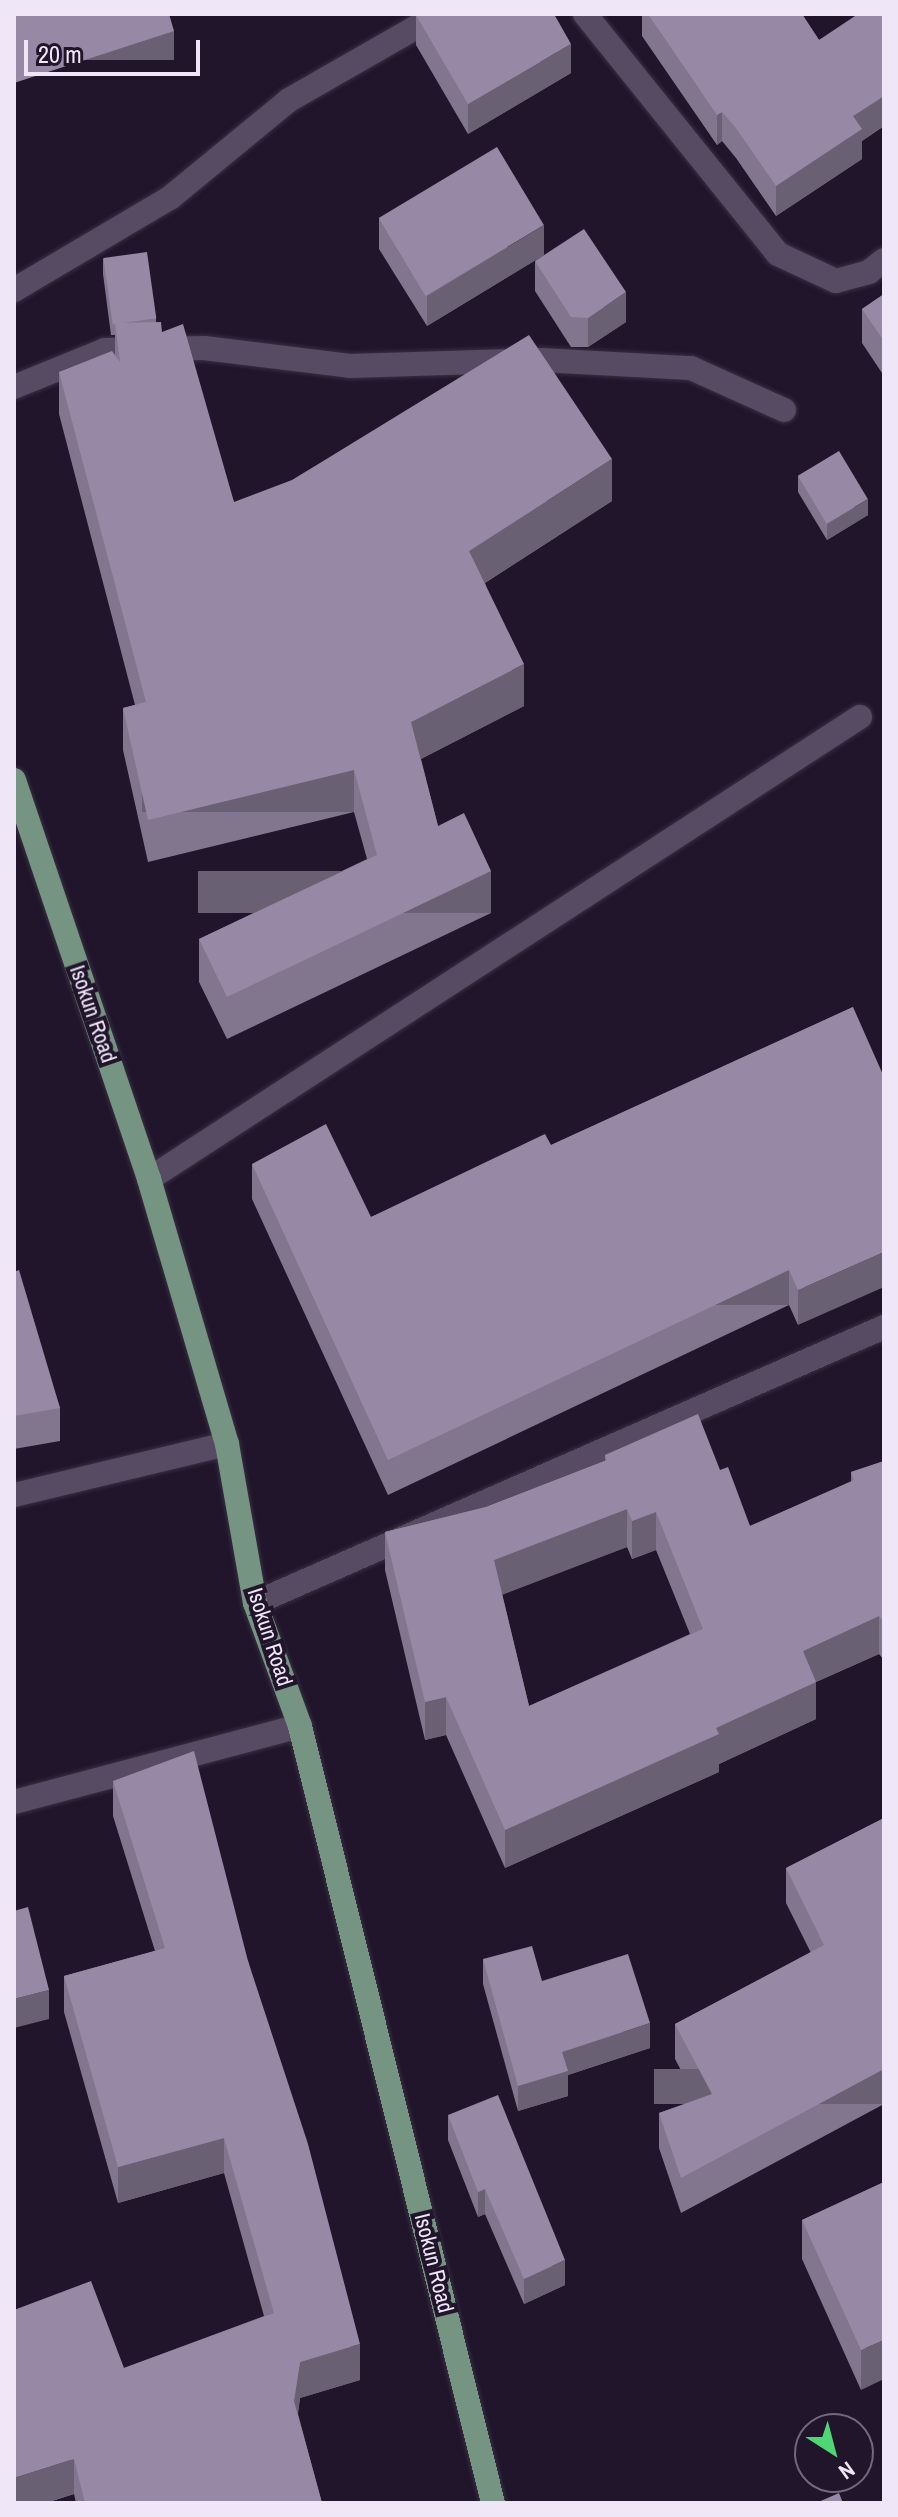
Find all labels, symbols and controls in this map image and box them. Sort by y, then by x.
scale bar [28,24,204,74]
text: 20 m [38,38,82,70]
street label: Isokun Road [64,962,122,1066]
street label: Isokun Road [242,1585,298,1689]
street label: Isokun Road [409,2211,459,2315]
north arrow [794,2413,874,2493]
text: N [833,2455,861,2487]

